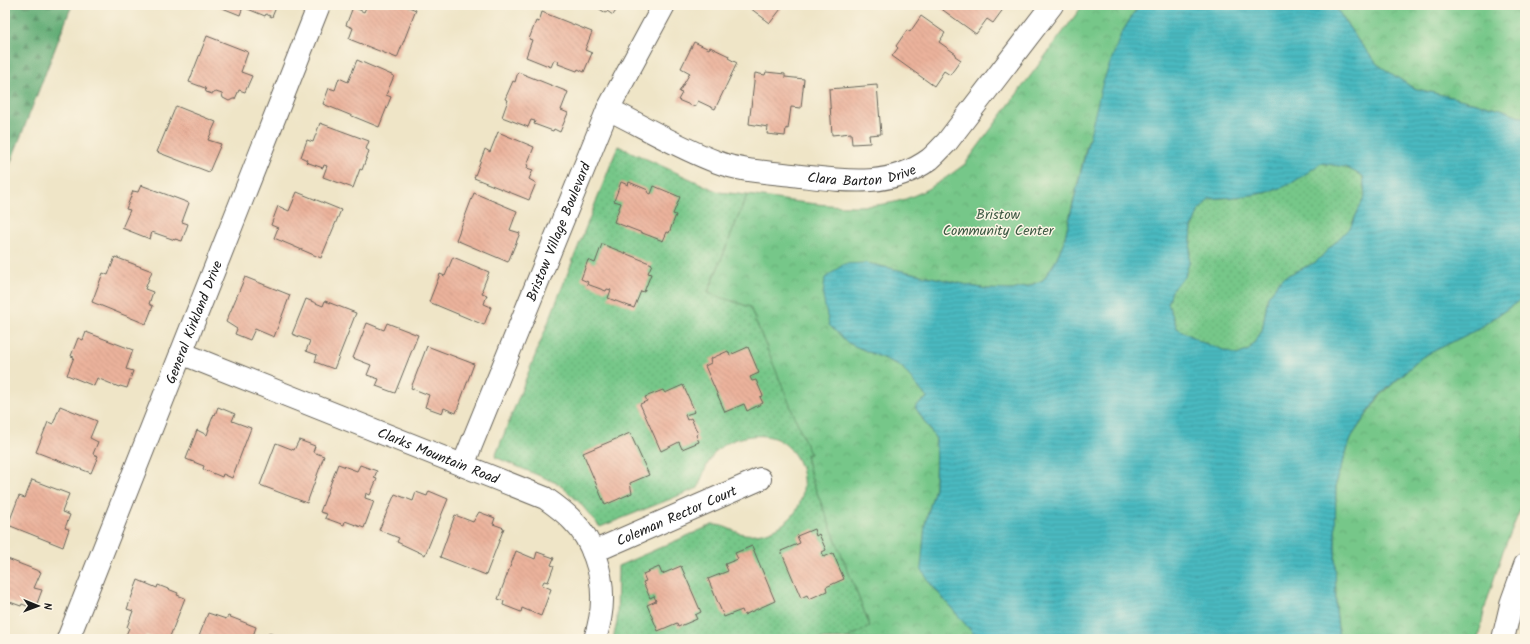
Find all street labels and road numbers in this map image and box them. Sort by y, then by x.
street label: Bristow Village Boulevard [521,158,598,305]
street label: Clara Barton Drive [806,159,921,193]
street label: General Kirkland Drive [160,257,229,387]
street label: Clarks Mountain Road [374,422,503,491]
street label: Coleman Rector Court [613,480,741,553]

